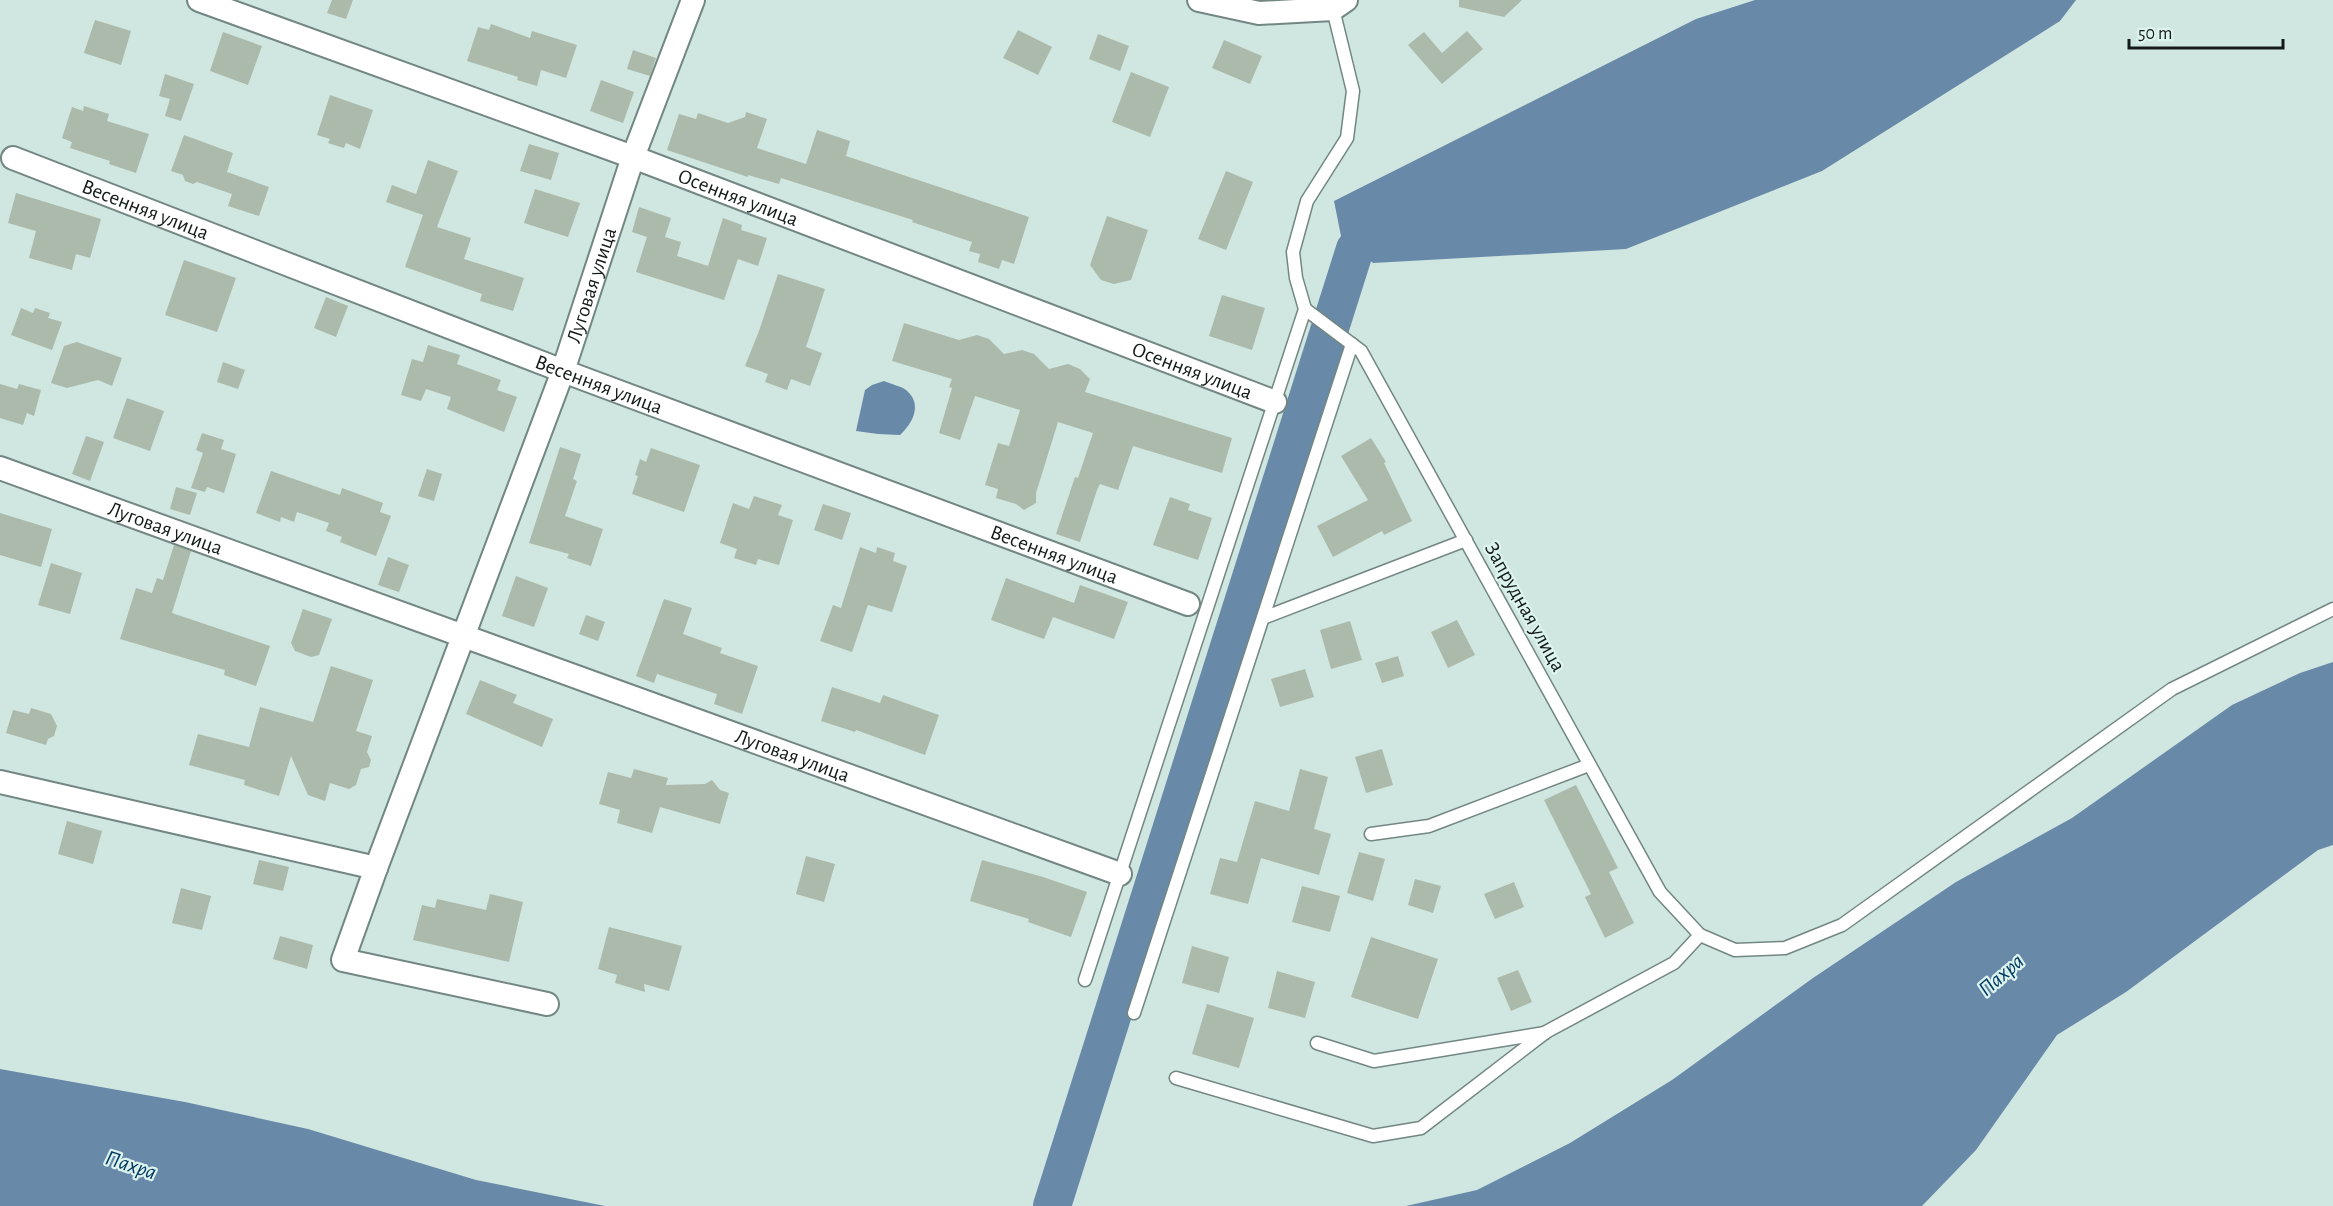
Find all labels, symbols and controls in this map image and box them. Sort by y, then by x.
scale bar [2129,12,2284,50]
text: 50 m [2138,25,2172,43]
street label: Осенняя улица [675,165,802,230]
street label: Весенняя улица [79,175,212,243]
street label: Луговая улица [563,224,620,345]
street label: Осенняя улица [1129,338,1256,403]
street label: Весенняя улица [532,351,666,418]
street label: Луговая улица [105,498,226,558]
street label: Весенняя улица [988,521,1121,588]
street label: Запрудная улица [1481,539,1569,676]
street label: Луговая улица [733,725,853,786]
water label: Пахра [1974,950,2029,1001]
water label: Пахра [103,1147,159,1184]

